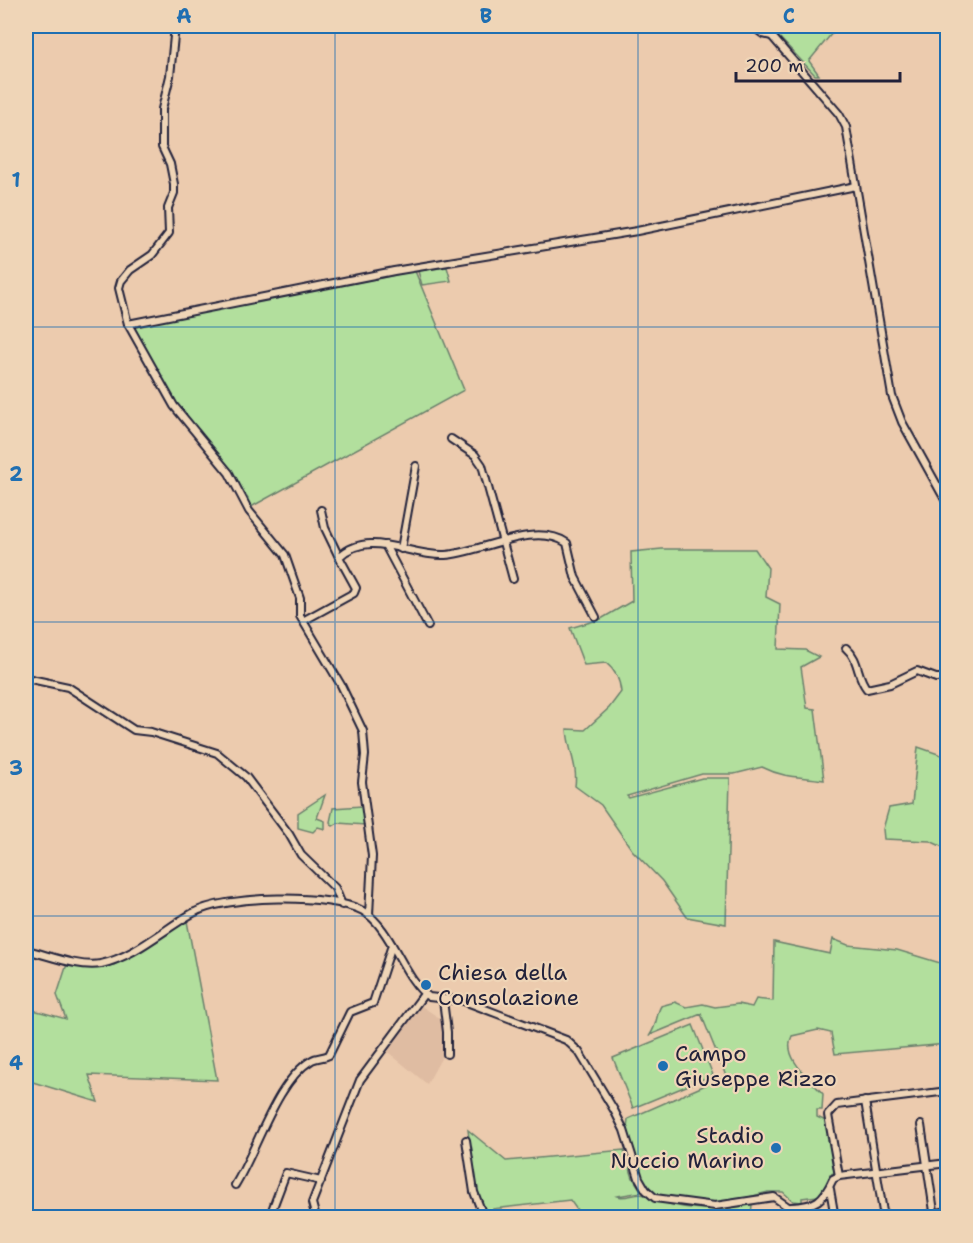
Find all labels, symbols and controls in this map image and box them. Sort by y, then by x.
text: A [176,3,192,29]
text: B [480,3,492,29]
text: C [783,3,795,29]
scale bar [736,45,900,83]
text: 200 m [745,54,804,78]
text: 1 [11,167,21,193]
text: 2 [9,461,23,487]
text: 3 [9,755,23,781]
place label: Chiesa della Consolazione [438,958,579,1012]
marker: Chiesa della Consolazione [419,978,433,992]
place label: Campo Giuseppe Rizzo [675,1039,837,1093]
text: 4 [9,1050,23,1076]
marker: Campo Giuseppe Rizzo [656,1059,670,1073]
place label: Stadio Nuccio Marino [610,1121,764,1175]
marker: Stadio Nuccio Marino [769,1141,783,1155]

